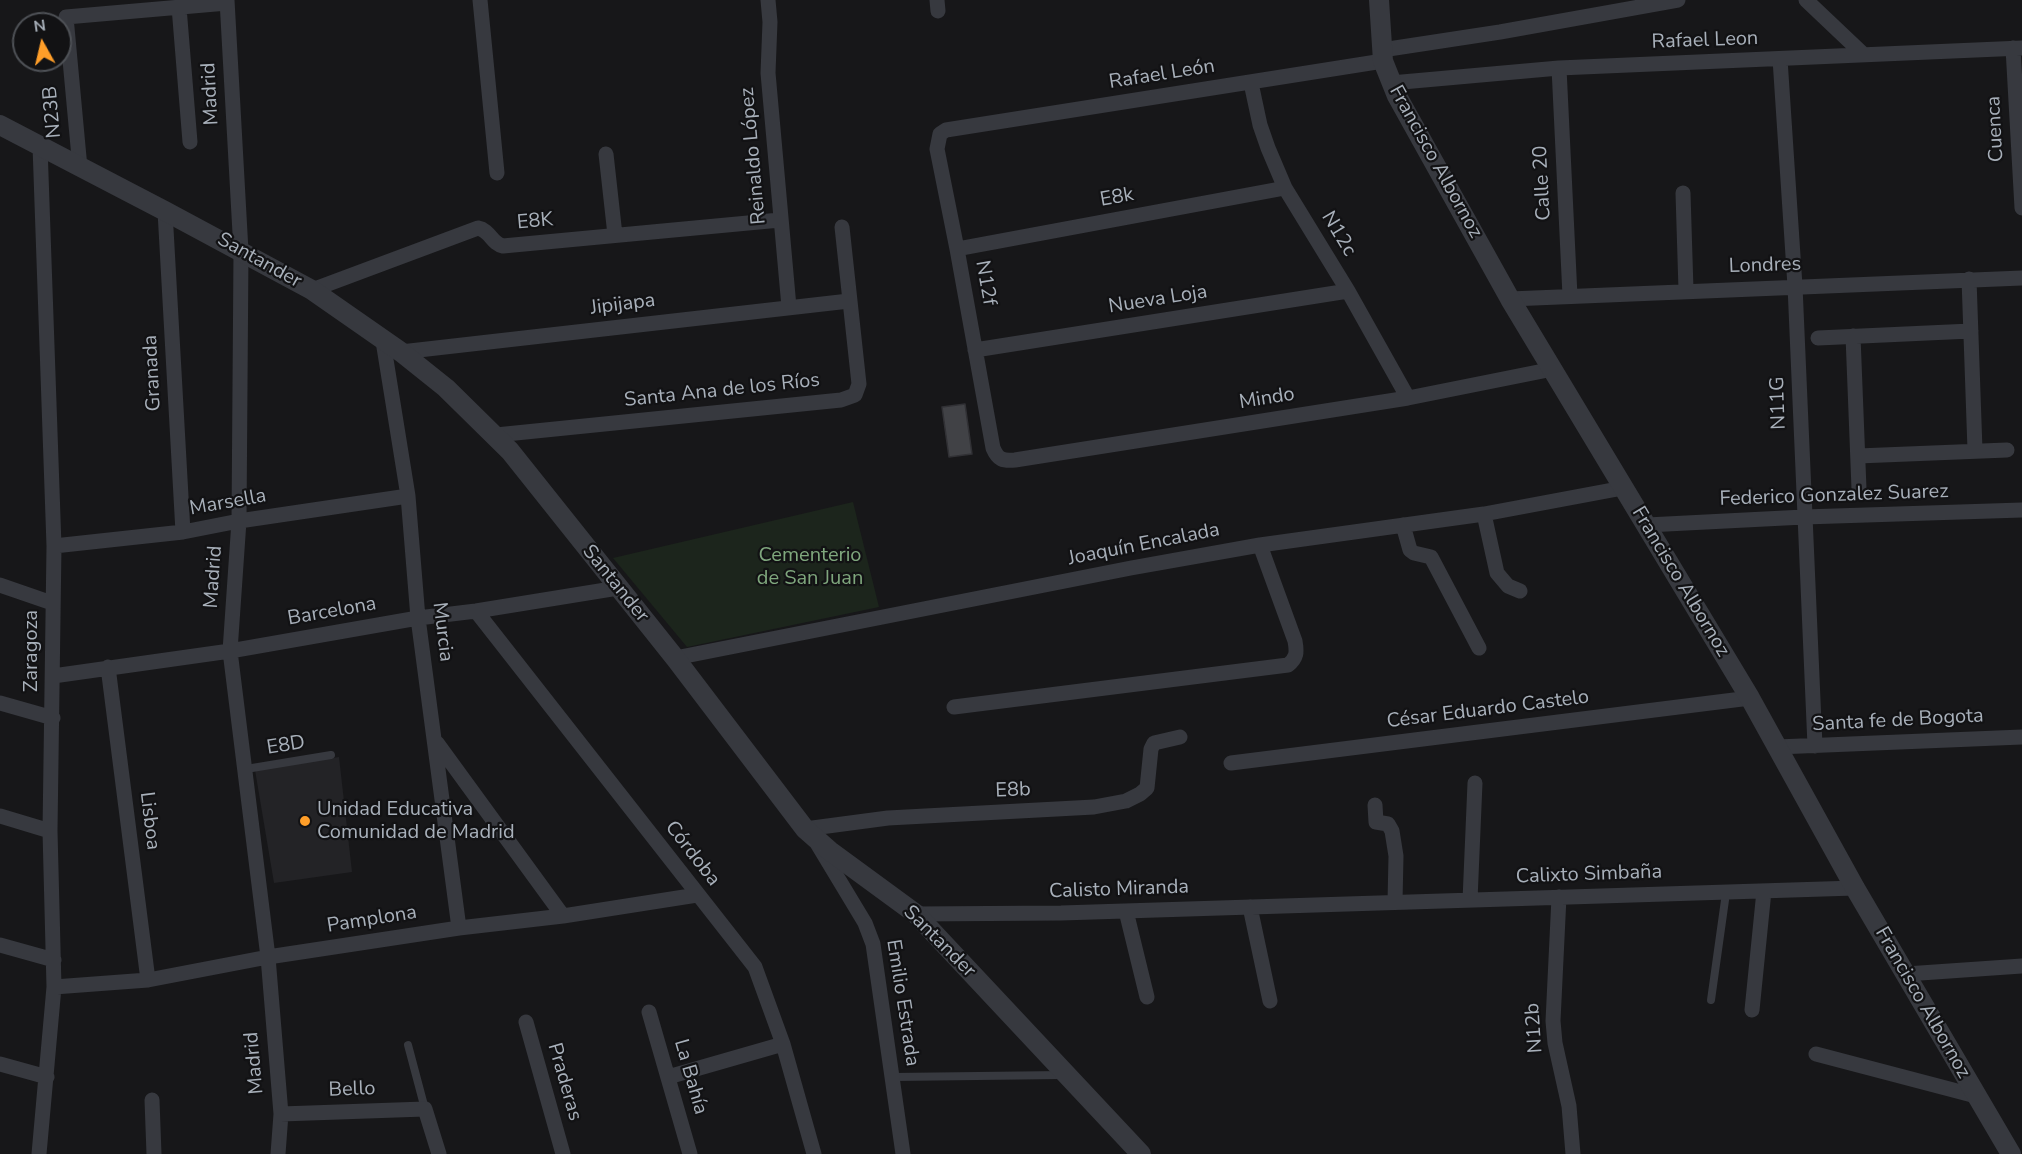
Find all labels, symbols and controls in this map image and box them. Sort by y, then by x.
north arrow [12,12,72,72]
text: N [32,14,47,38]
street label: Rafael Leon [1651,27,1759,55]
street label: Rafael León [1107,55,1217,95]
street label: Madrid [197,62,225,126]
street label: Francisco Albornoz [1383,82,1487,242]
street label: N23B [39,85,67,139]
street label: Reinaldo López [736,86,772,226]
street label: Cuenca [1982,95,2010,163]
street label: Calle 20 [1529,145,1557,221]
street label: E8k [1098,183,1136,213]
street label: N12c [1315,207,1361,261]
street label: E8K [516,208,554,236]
street label: Santander [213,228,305,294]
street label: Londres [1729,253,1801,279]
street label: N12f [969,259,1001,307]
street label: Nueva Loja [1107,280,1209,320]
street label: Jipijapa [589,289,657,321]
street label: Granada [139,334,167,412]
street label: Santa Ana de los Ríos [623,369,821,413]
street label: N11G [1766,376,1792,430]
street label: Mindo [1238,383,1296,415]
street label: Federico Gonzalez Suarez [1719,480,1949,512]
street label: Marsella [188,484,268,522]
street label: Francisco Albornoz [1626,503,1734,661]
street label: Joaquín Encalada [1066,519,1222,571]
street label: Santander [577,540,653,628]
park label: Cementerio de San Juan [757,544,863,591]
street label: Madrid [200,545,228,609]
street label: Barcelona [286,592,378,632]
street label: Murcia [426,601,458,663]
street label: Zaragoza [20,610,44,692]
street label: César Eduardo Castelo [1385,686,1591,734]
street label: Santa fe de Bogota [1812,705,1984,737]
street label: E8D [265,731,307,761]
street label: E8b [995,778,1031,804]
street label: Lisboa [134,791,164,851]
place label: Unidad Educativa Comunidad de Madrid [317,798,515,845]
marker: Unidad Educativa Comunidad de Madrid [298,814,312,828]
street label: Córdoba [659,817,725,891]
street label: Calixto Simbaña [1516,860,1662,890]
street label: Calisto Miranda [1049,876,1189,904]
street label: Pamplona [325,901,419,939]
street label: Santander [898,901,980,983]
street label: Francisco Albornoz [1869,923,1975,1083]
street label: Emilio Estrada [880,938,924,1068]
street label: N12b [1521,1002,1549,1054]
street label: Madrid [240,1031,270,1095]
street label: La Bahía [668,1037,712,1117]
street label: Praderas [541,1040,587,1124]
street label: Bello [328,1077,376,1103]

